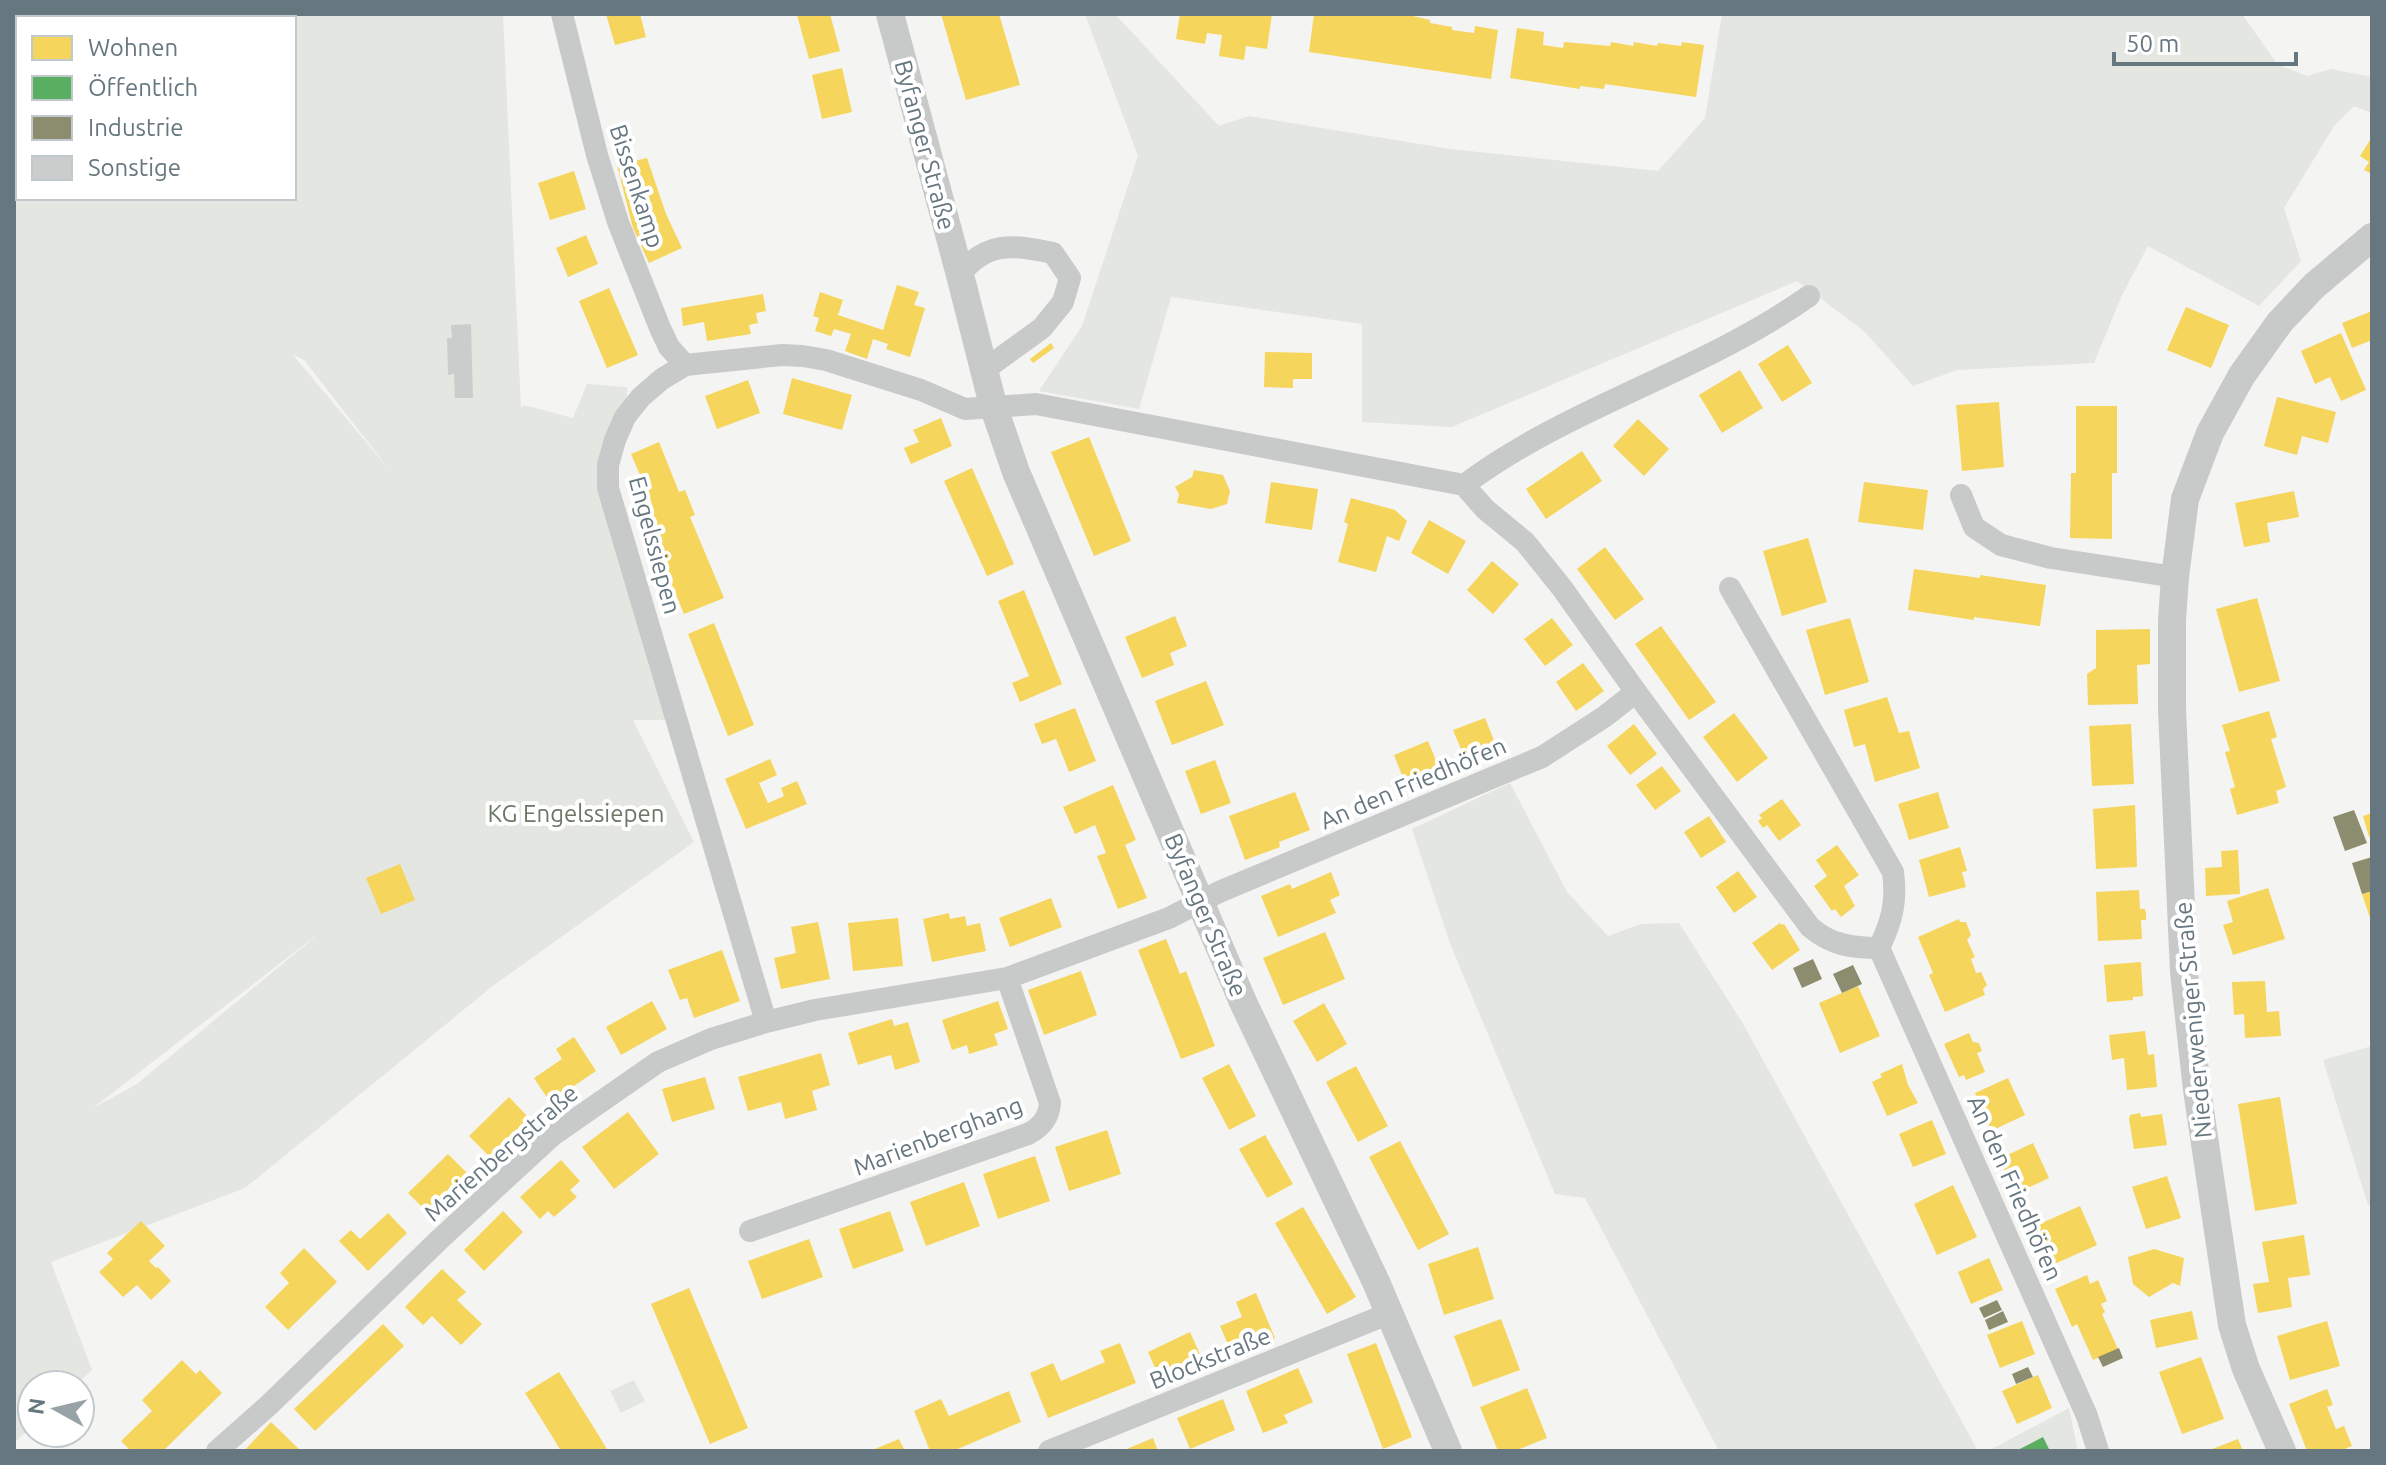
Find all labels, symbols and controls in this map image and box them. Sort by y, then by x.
legend [16,16,296,200]
scale bar [2114,16,2296,66]
text: 50 m [2126,30,2179,57]
text: Wohnen [88,34,178,61]
street label: Byfanger Straße [889,57,961,233]
text: Öffentlich [88,74,198,101]
text: Industrie [88,114,184,141]
street label: Bissenkamp [604,121,670,251]
text: Sonstige [88,154,181,181]
street label: Engelssiepen [624,473,686,617]
street label: An den Friedhöfen [1316,732,1510,834]
park label: KG Engelssiepen [488,800,664,827]
street label: Byfanger Straße [1159,829,1253,1001]
street label: Niederweniger Straße [2169,901,2217,1139]
street label: Marienbergstraße [419,1079,583,1227]
street label: Marienberghang [850,1091,1026,1181]
street label: An den Friedhöfen [1962,1091,2068,1285]
street label: Blockstraße [1146,1322,1274,1394]
north arrow [16,1369,96,1449]
text: N [22,1396,49,1416]

